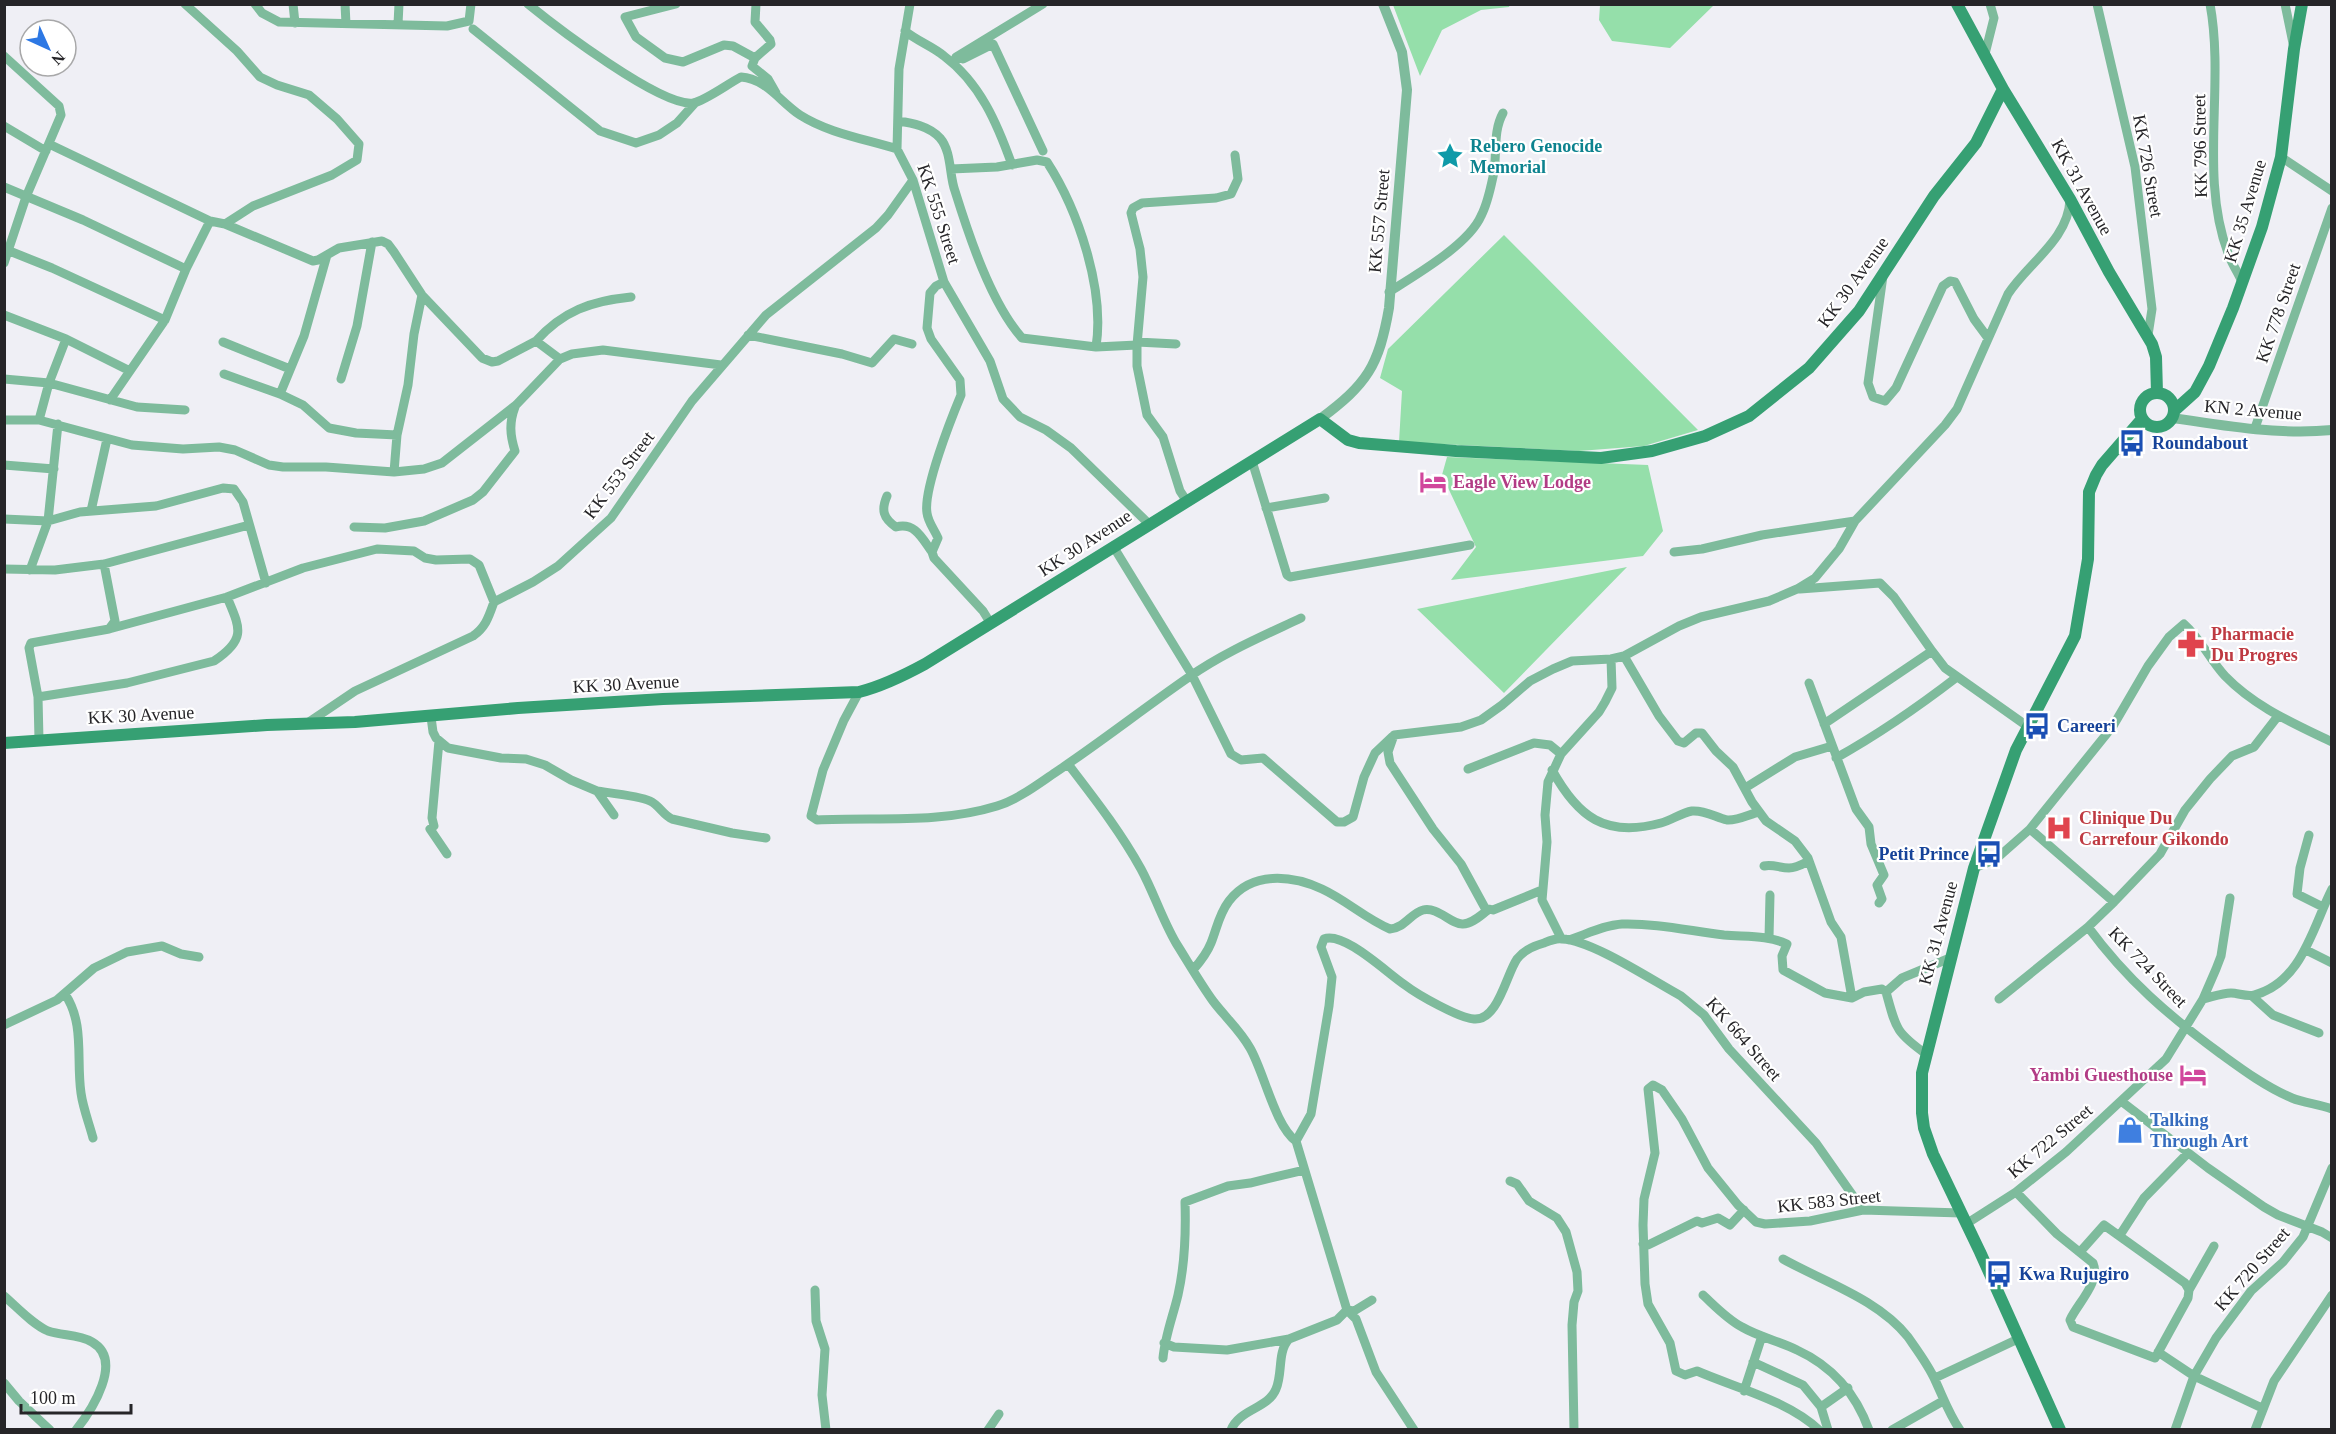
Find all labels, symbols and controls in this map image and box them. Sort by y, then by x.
north arrow [18,18,78,78]
text: N [48,48,68,69]
street label: KK 796 Street [2189,94,2211,198]
street label: KK 726 Street [2129,113,2167,219]
place label: Rebero Genocide Memorial [1470,136,1602,177]
street label: KK 31 Avenue [2047,136,2117,238]
place icon: Rebero Genocide Memorial [1435,141,1465,171]
street label: KK 35 Avenue [2220,157,2270,265]
street label: KK 555 Street [913,161,965,267]
street label: KK 557 Street [1365,168,1393,274]
street label: KK 30 Avenue [1814,233,1892,331]
street label: KK 778 Street [2252,261,2304,365]
street label: KN 2 Avenue [2203,396,2303,424]
street label: KK 553 Street [580,427,658,523]
bus stop icon: Roundabout [2117,428,2147,458]
place label: Roundabout [2152,433,2248,453]
hotel icon: Eagle View Lodge [1418,467,1448,497]
place label: Eagle View Lodge [1453,472,1591,492]
street label: KK 30 Avenue [1035,506,1135,580]
place label: Pharmacie Du Progres [2211,624,2298,665]
pharmacy icon: Pharmacie Du Progres [2176,629,2206,659]
street label: KK 30 Avenue [572,671,680,697]
street label: KK 30 Avenue [87,702,195,728]
bus stop icon: Careeri [2022,711,2052,741]
place label: Careeri [2057,716,2116,736]
place label: Clinique Du Carrefour Gikondo [2079,808,2229,849]
hospital icon: Clinique Du Carrefour Gikondo [2044,813,2074,843]
bus stop icon: Petit Prince [1974,839,2004,869]
place label: Petit Prince [1879,844,1969,864]
street label: KK 31 Avenue [1915,879,1961,987]
street label: KK 724 Street [2105,923,2191,1011]
street label: KK 664 Street [1702,993,1786,1085]
hotel icon: Yambi Guesthouse [2178,1060,2208,1090]
place label: Yambi Guesthouse [2029,1065,2173,1085]
street label: KK 722 Street [2004,1100,2096,1182]
place label: Talking Through Art [2150,1110,2248,1151]
shop icon: Talking Through Art [2115,1115,2145,1145]
street label: KK 583 Street [1776,1186,1882,1216]
street label: KK 720 Street [2210,1223,2294,1315]
bus stop icon: Kwa Rujugiro [1984,1259,2014,1289]
place label: Kwa Rujugiro [2019,1264,2129,1284]
scale bar [21,1377,130,1415]
text: 100 m [30,1388,76,1408]

